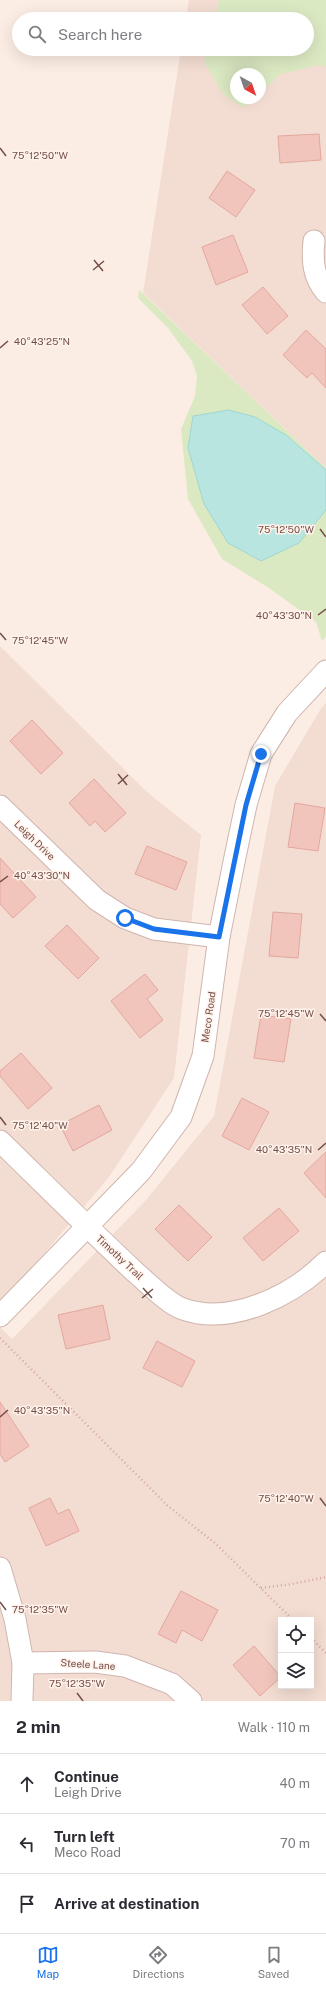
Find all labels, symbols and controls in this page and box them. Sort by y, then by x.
search box [12,12,314,56]
icon: search [26,23,48,45]
text: Search here [58,26,142,43]
north arrow [230,68,266,104]
text: 75°12'50"W [12,149,68,161]
text: 40°43'25"N [14,335,70,347]
text: 75°12'50"W [258,523,314,535]
text: 40°43'30"N [256,609,312,621]
text: 75°12'45"W [12,634,68,646]
route end [252,745,270,763]
street label: Leigh Drive [12,818,58,863]
text: 40°43'30"N [14,869,70,881]
route start [116,909,134,927]
street label: Meco Road [198,991,218,1043]
text: 75°12'45"W [258,1007,314,1019]
text: 75°12'40"W [12,1119,68,1131]
text: 40°43'35"N [256,1143,312,1155]
street label: Timothy Trail [94,1232,146,1282]
text: 40°43'35"N [14,1404,70,1416]
text: 75°12'40"W [258,1492,314,1504]
text: 75°12'35"W [12,1603,68,1615]
map controls [278,1617,314,1689]
button: locate [278,1617,314,1653]
button: layers [278,1653,314,1689]
street label: Steele Lane [60,1656,116,1672]
text: 75°12'35"W [49,1677,105,1689]
text: 2 min [16,1717,61,1737]
text: Walk · 110 m [238,1720,310,1735]
text: Continue [54,1768,119,1785]
icon: ahead [16,1773,38,1795]
text: 40 m [279,1776,310,1791]
text: Leigh Drive [54,1785,122,1800]
text: Turn left [54,1828,115,1845]
icon: left [16,1833,38,1855]
text: 70 m [280,1836,310,1851]
text: Meco Road [54,1845,121,1860]
icon: arrive [16,1893,38,1915]
text: Arrive at destination [54,1895,199,1912]
tab: Map [37,1944,59,1980]
tab: Directions [133,1944,184,1980]
tab: Saved [258,1944,289,1980]

